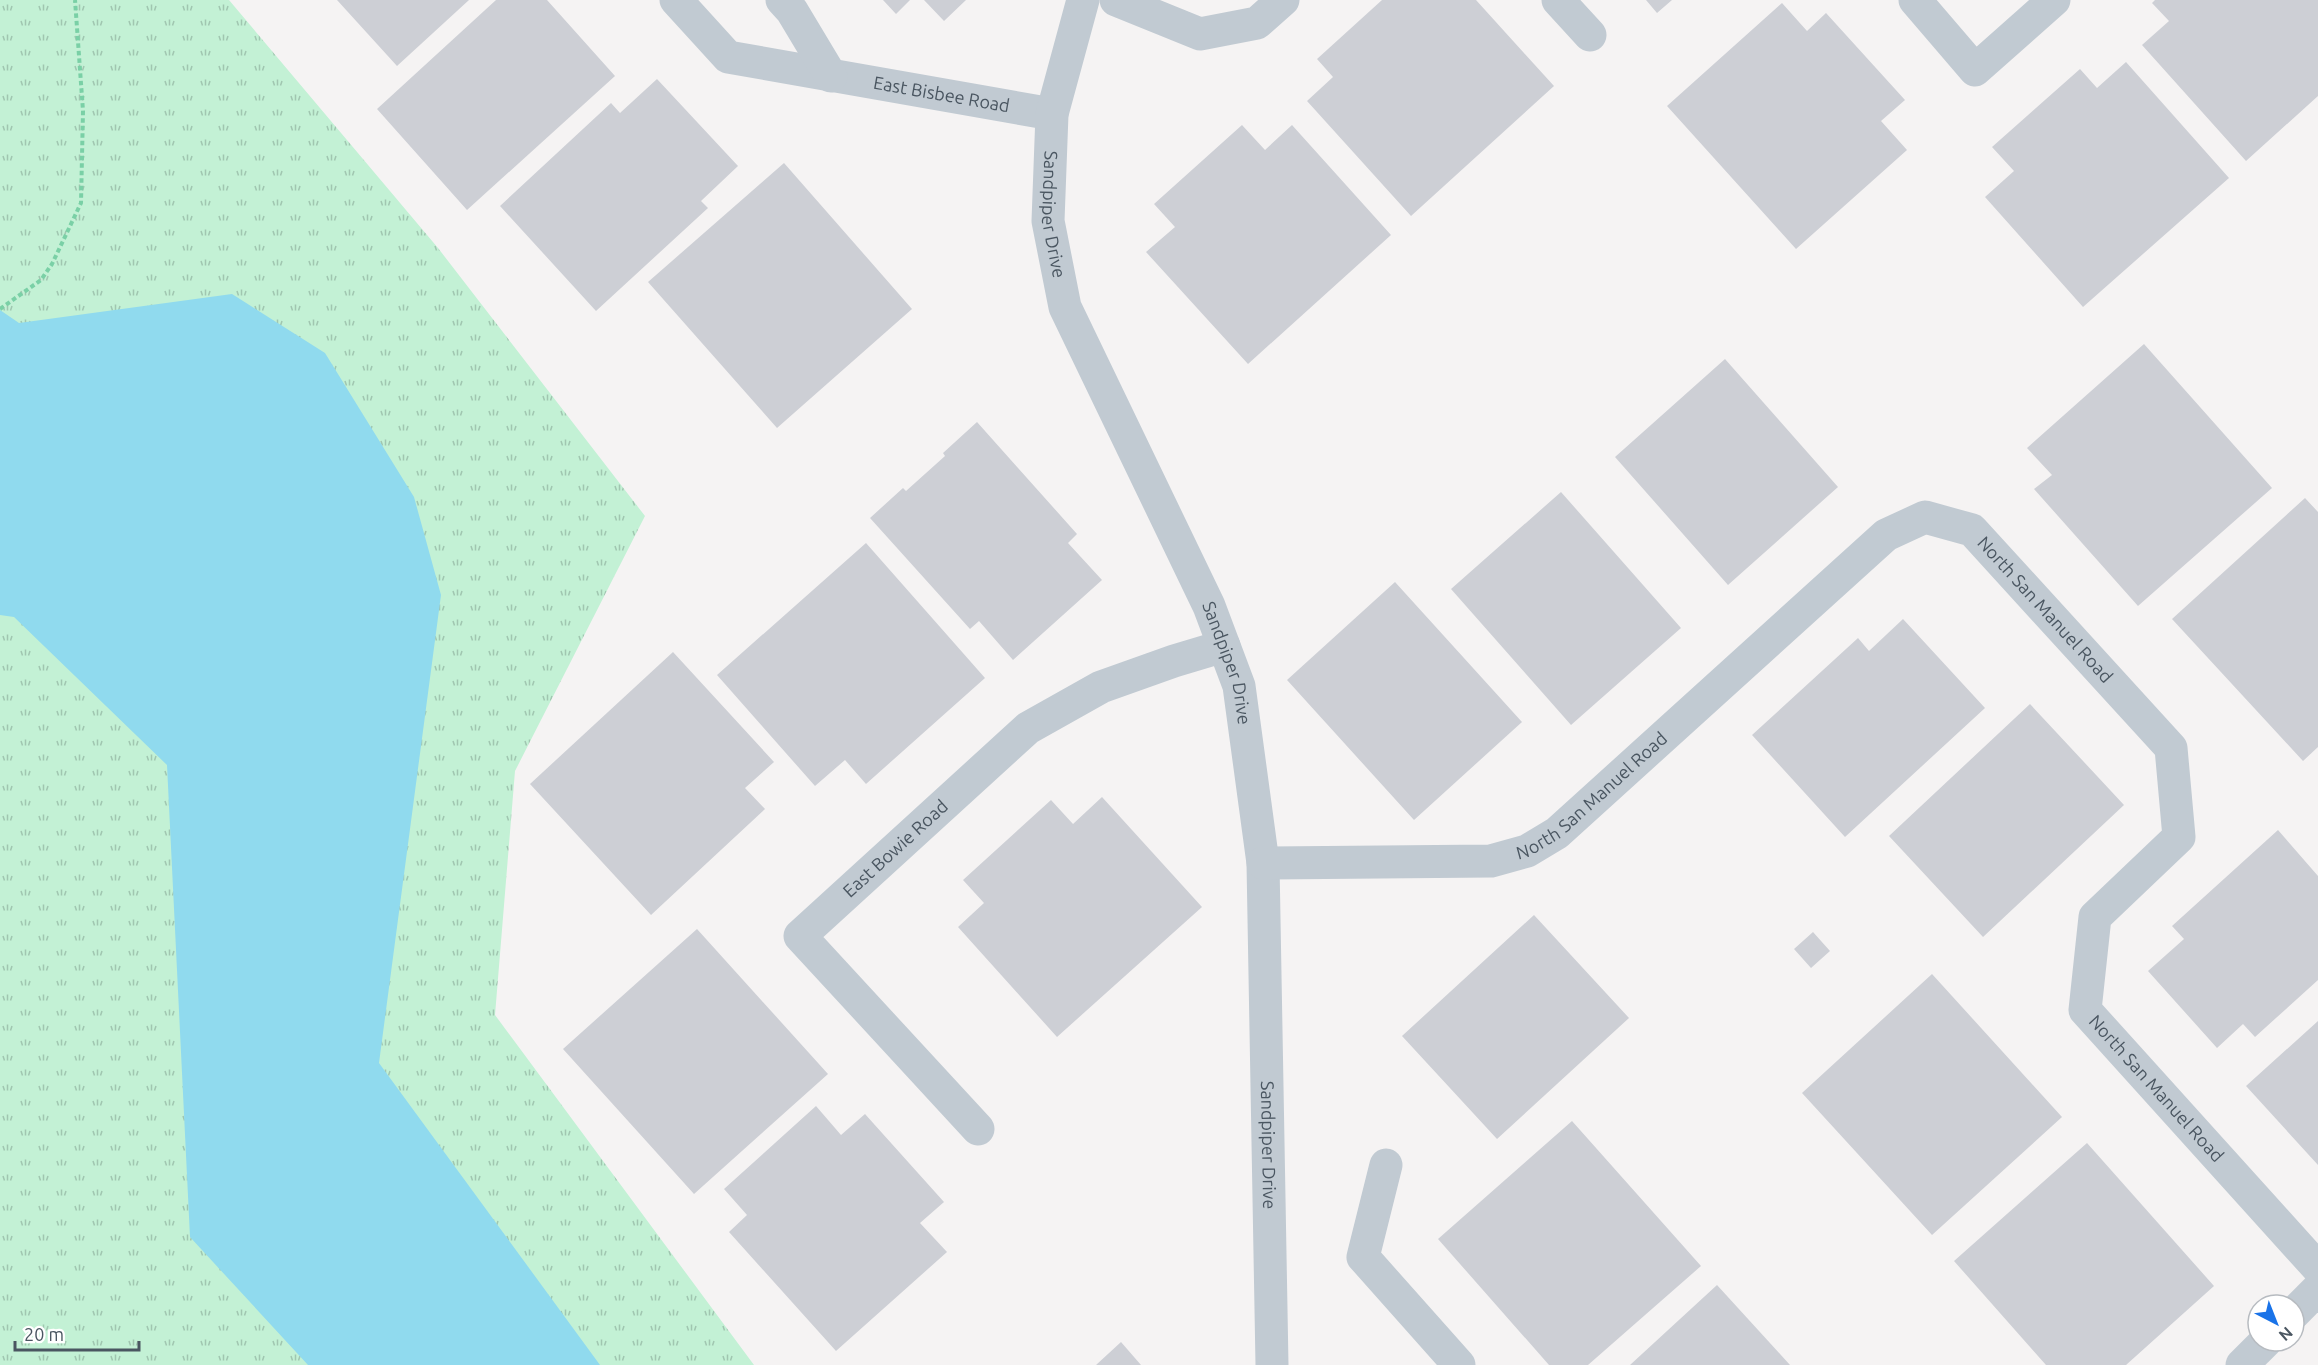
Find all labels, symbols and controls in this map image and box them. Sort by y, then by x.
street label: East Bisbee Road [872,72,1011,115]
street label: Sandpiper Drive [1039,150,1070,280]
street label: North San Manuel Road [1974,532,2117,686]
street label: Sandpiper Drive [1199,598,1255,726]
street label: North San Manuel Road [1514,728,1670,863]
street label: East Bowie Road [839,795,951,901]
street label: North San Manuel Road [2085,1011,2228,1165]
street label: Sandpiper Drive [1258,1081,1280,1210]
north arrow [2246,1293,2306,1353]
scale bar [15,1314,140,1352]
text: N [2276,1323,2296,1345]
text: 20 m [24,1324,64,1344]

